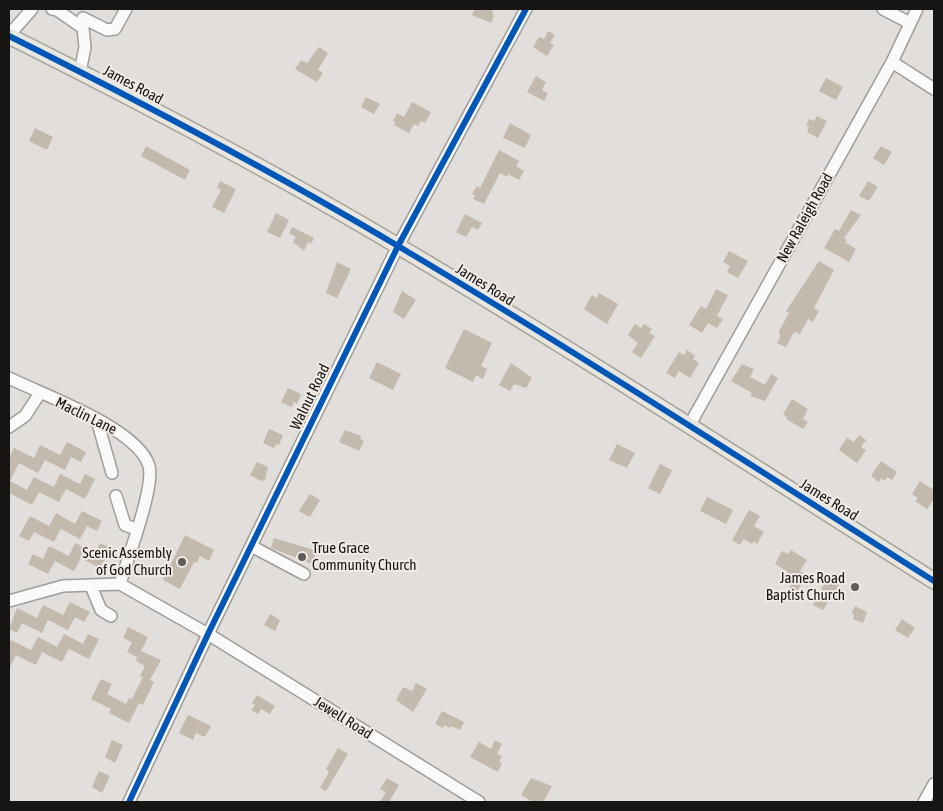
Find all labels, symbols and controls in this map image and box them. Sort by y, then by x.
street label: James Road [100,62,166,108]
street label: New Raleigh Road [773,170,837,266]
street label: James Road [453,260,517,310]
street label: Walnut Road [286,361,334,433]
street label: Maclin Lane [52,393,120,439]
street label: James Road [797,475,861,525]
place label: True Grace Community Church [312,539,416,574]
place label: Scenic Assembly of God Church [82,544,172,579]
marker: True Grace Community Church [296,551,308,563]
marker: Scenic Assembly of God Church [176,556,188,568]
place label: James Road Baptist Church [766,569,845,604]
marker: James Road Baptist Church [849,581,861,593]
street label: Jewell Road [310,693,376,743]

